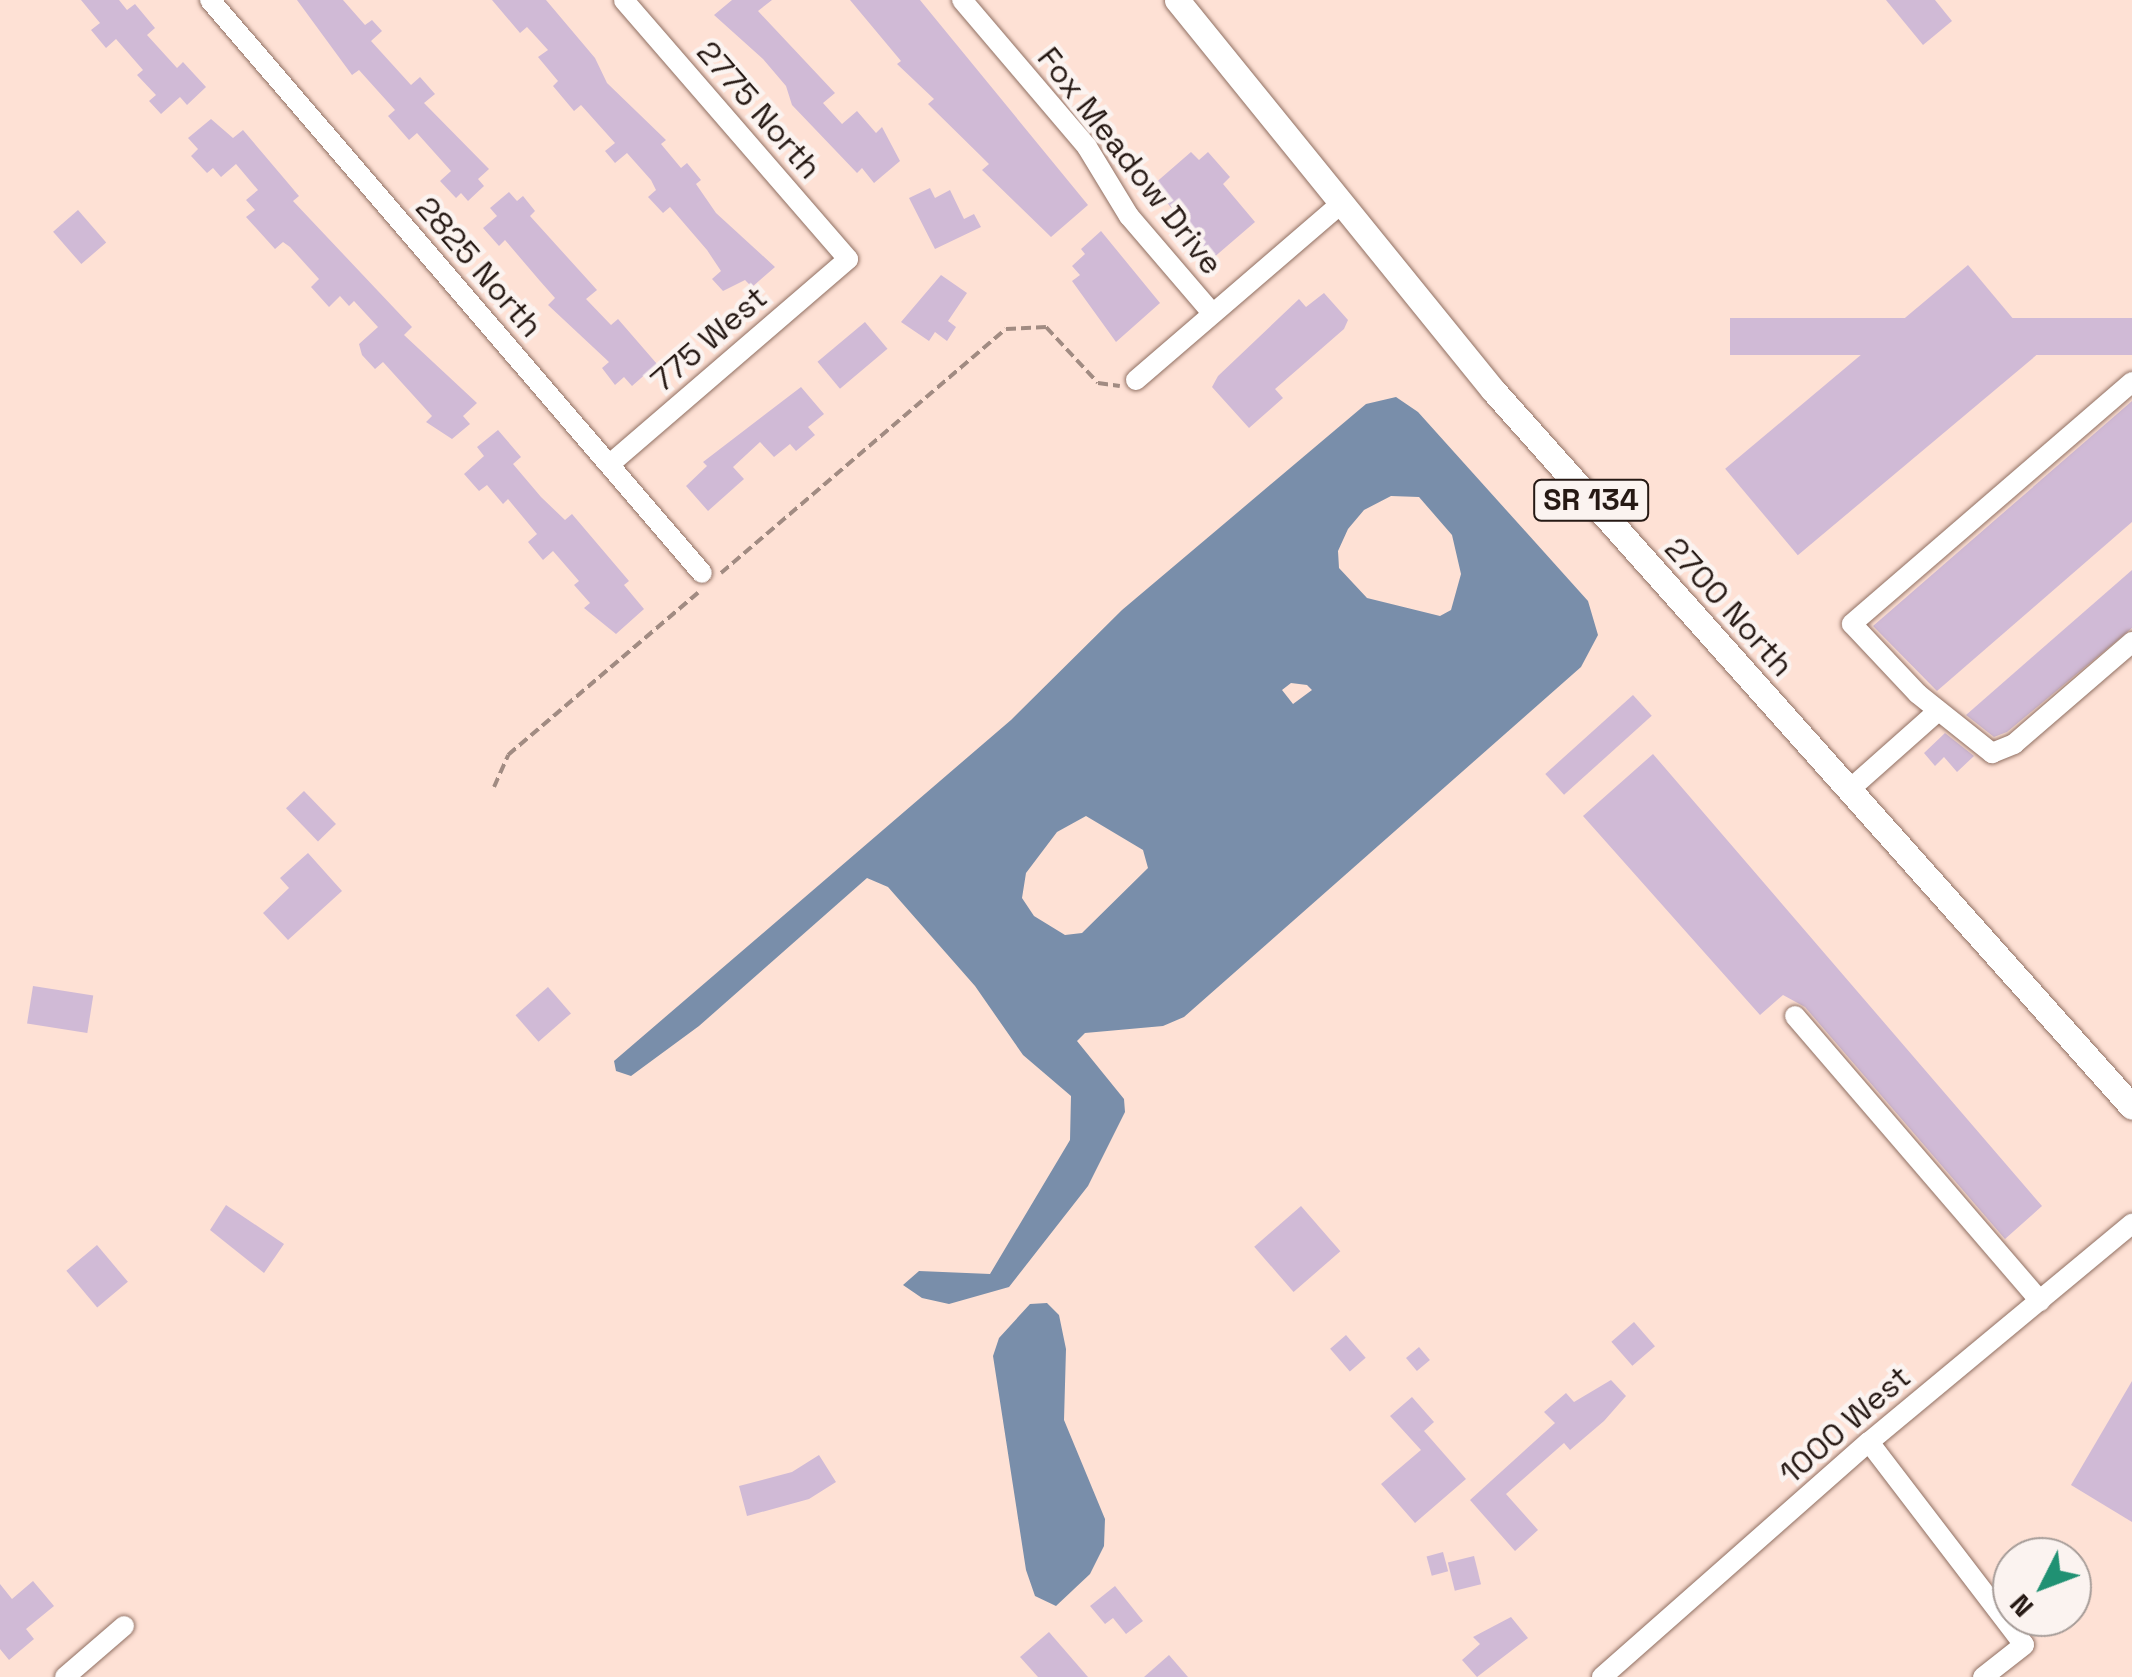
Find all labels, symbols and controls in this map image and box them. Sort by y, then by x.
street label: 2775 North [689,33,829,187]
street label: Fox Meadow Drive [1029,40,1231,282]
street label: 2825 North [408,189,550,345]
street label: 775 West [643,278,775,400]
road number: SR 134 [1531,475,1651,525]
street label: 2700 North [1657,530,1801,684]
street label: 1000 West [1772,1358,1918,1492]
north arrow [1992,1537,2092,1637]
text: N [2002,1587,2041,1625]

